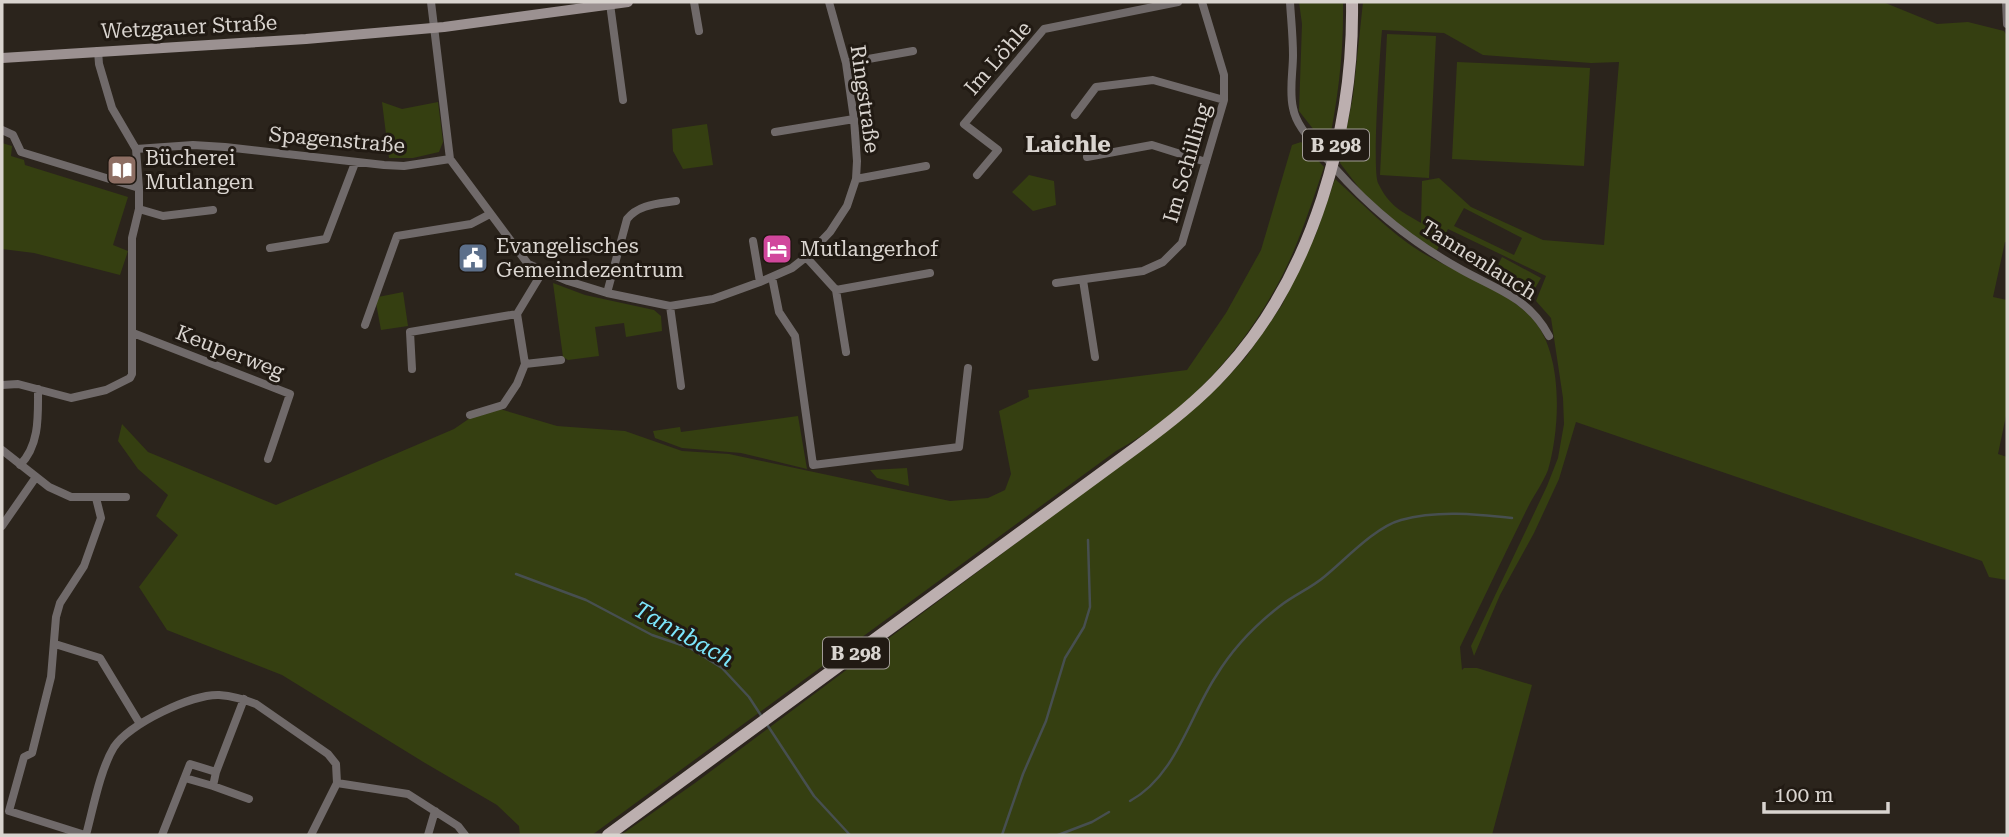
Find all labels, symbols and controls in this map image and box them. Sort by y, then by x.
street label: Wetzgauer Straße [100,10,278,44]
street label: Im Löhle [960,16,1036,100]
street label: Ringstraße [846,43,884,155]
street label: Im Schilling [1159,101,1215,225]
street label: Spagenstraße [268,122,406,158]
road number: B 298 [1303,130,1369,160]
district label: Laichle [1025,131,1111,158]
place label: Bücherei Mutlangen [145,146,254,194]
library icon: Bücherei Mutlangen [105,153,139,187]
street label: Tannenlauch [1417,215,1542,305]
hotel icon: Mutlangerhof [760,232,794,266]
place label: Evangelisches Gemeindezentrum [496,234,684,282]
place label: Mutlangerhof [800,237,939,261]
public building icon: Evangelisches Gemeindezentrum [456,241,490,275]
street label: Keuperweg [172,320,288,384]
water label: Tannbach [629,596,738,673]
road number: B 298 [823,638,889,668]
scale bar [1764,770,1888,814]
text: 100 m [1774,783,1834,807]

